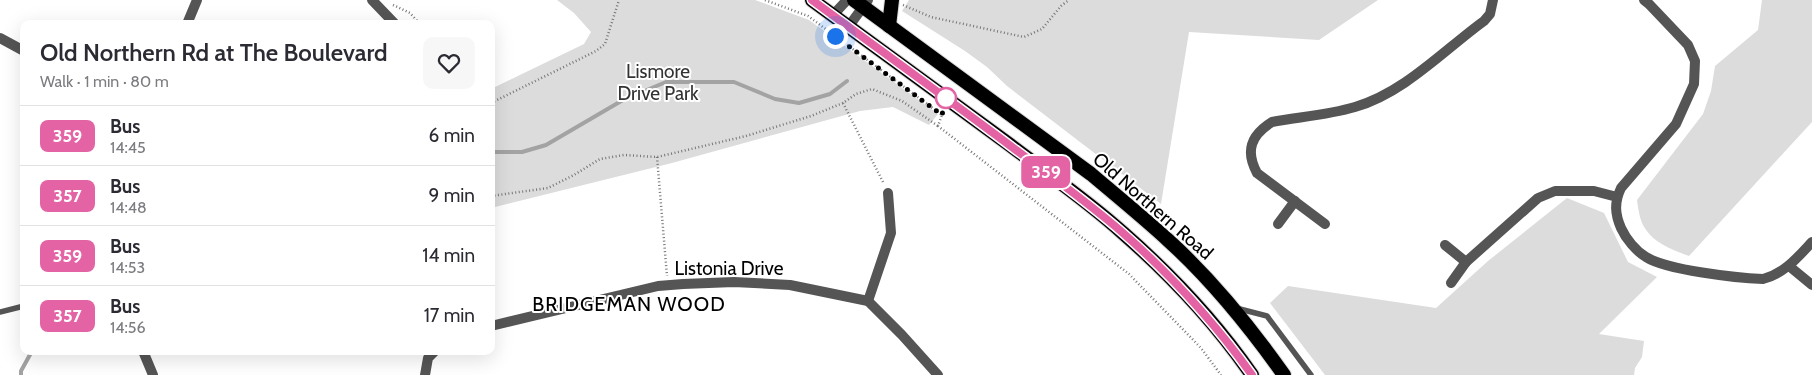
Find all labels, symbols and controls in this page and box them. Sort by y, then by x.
your location [823,24,848,49]
button: heart [423,37,475,89]
text: Old Northern Rd at The Boulevard [40,38,388,67]
park label: Lismore Drive Park [617,60,699,105]
text: Walk · 1 min · 80 m [40,72,169,91]
unlabelled marker [935,87,957,109]
text: Bus [110,115,140,138]
text: 6 min [429,124,475,147]
text: 359 [53,125,82,147]
text: 14:45 [110,138,146,157]
street label: Old Northern Road [1088,148,1218,264]
line badge: 359 [1017,156,1075,188]
text: 359 [1031,161,1061,183]
text: Bus [110,175,140,198]
text: 9 min [429,184,475,207]
text: 357 [53,185,82,207]
text: 14:48 [110,198,147,217]
text: Bus [110,235,140,258]
text: 14 min [422,244,475,267]
text: 359 [53,245,82,267]
street label: Listonia Drive [675,257,784,280]
text: 14:53 [110,258,145,277]
district label: BRIDGEMAN WOOD [532,292,726,316]
text: Bus [110,295,140,318]
text: 17 min [424,304,475,327]
text: 357 [53,305,82,327]
text: 14:56 [110,318,146,337]

